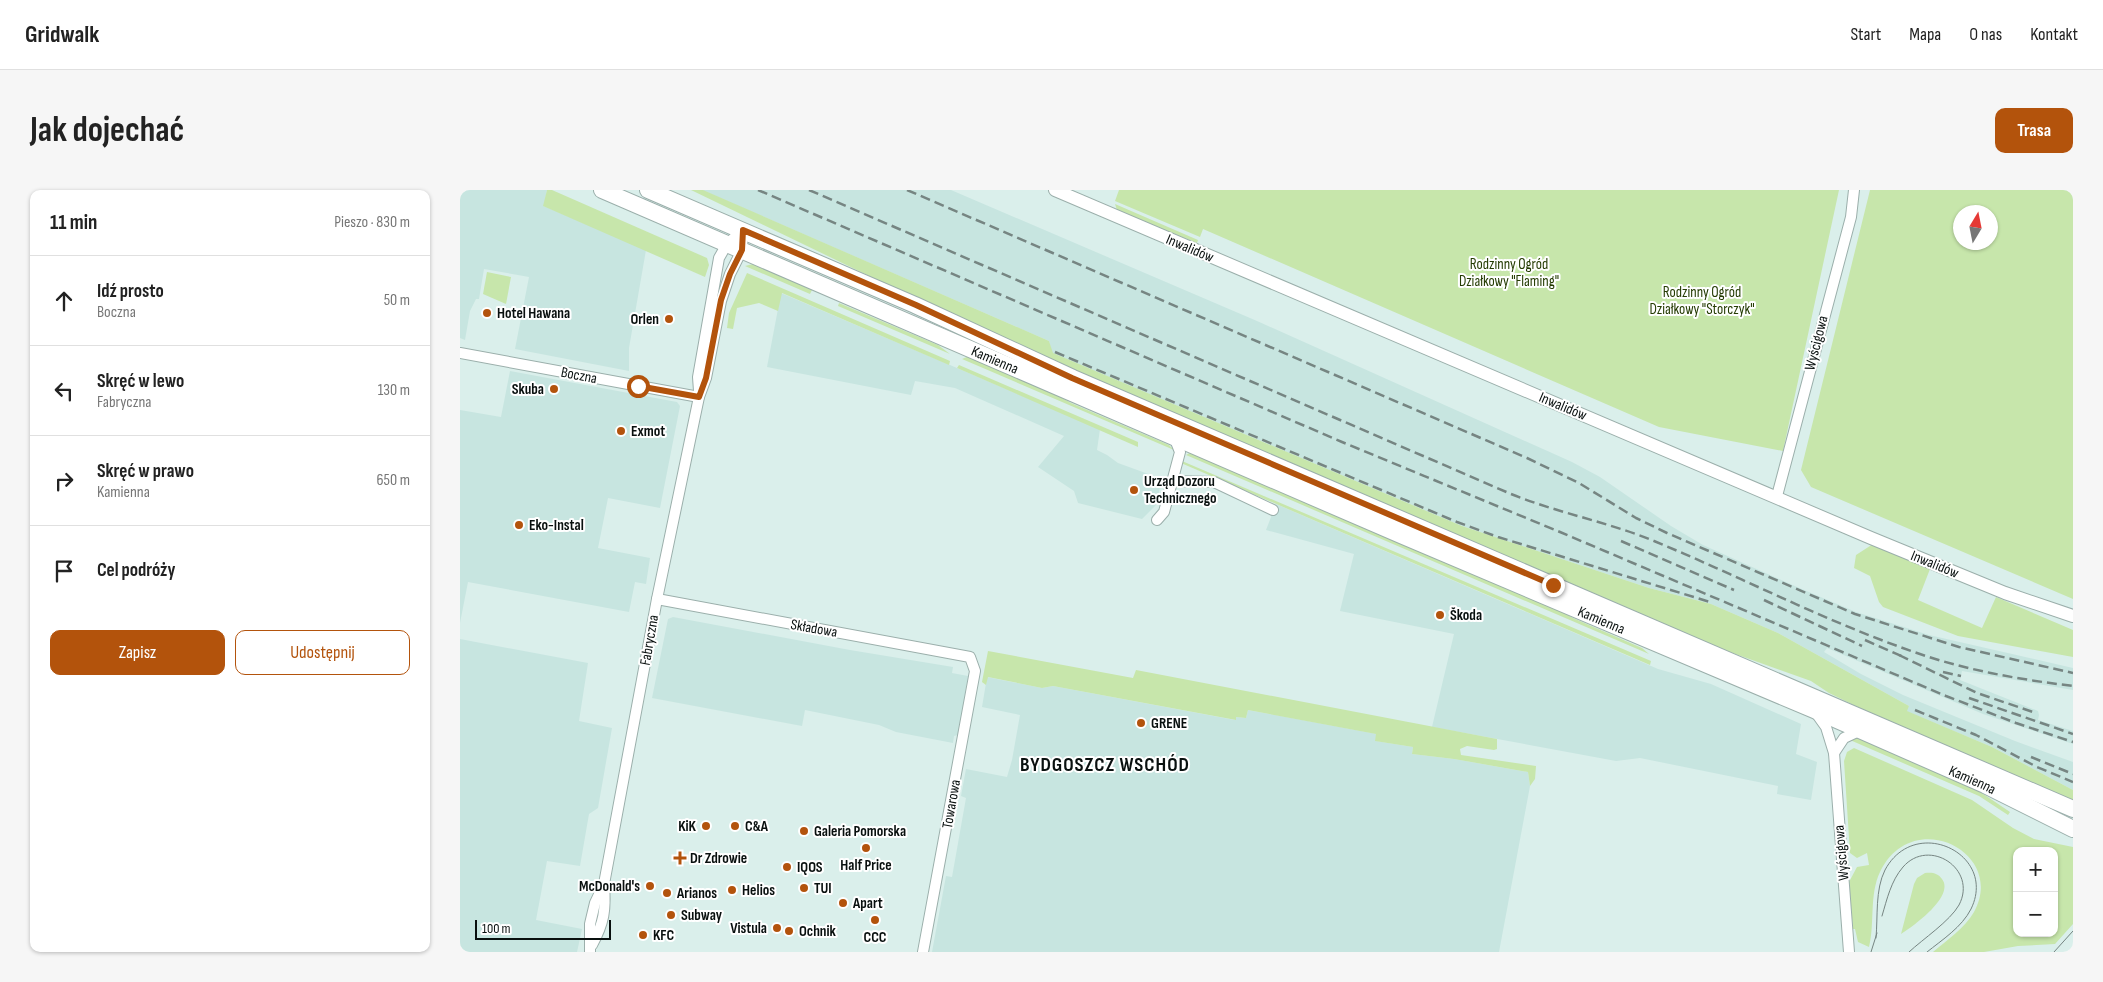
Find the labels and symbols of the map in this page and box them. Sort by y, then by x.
north arrow [1953,205,1998,250]
street label: Inwalidów [1163,230,1217,267]
park label: Rodzinny Ogród Działkowy "Flaming" [1459,255,1559,291]
park label: Rodzinny Ogród Działkowy "Storczyk" [1649,283,1755,319]
place label: Hotel Hawana [497,304,570,323]
marker: Hotel Hawana [481,307,493,319]
place label: Orlen [630,310,659,329]
marker: Orlen [663,313,675,325]
street label: Wyścigowa [1801,314,1832,372]
street label: Kamienna [968,342,1021,379]
street label: Boczna [559,363,599,388]
route start [627,375,650,398]
place label: Skuba [512,380,544,399]
marker: Skuba [548,383,560,395]
street label: Inwalidów [1536,388,1590,425]
place label: Exmot [631,422,665,441]
marker: Exmot [615,425,627,437]
place label: Urząd Dozoru Technicznego [1144,472,1217,508]
marker: Urząd Dozoru Technicznego [1128,484,1140,496]
place label: Eko-Instal [529,516,584,535]
marker: Eko-Instal [513,519,525,531]
street label: Inwalidów [1908,546,1962,583]
route end [1542,574,1565,597]
street label: Kamienna [1575,602,1628,639]
place label: Škoda [1450,606,1482,625]
marker: Škoda [1434,609,1446,621]
street label: Fabryczna [636,613,663,667]
street label: Składowa [789,615,839,642]
place label: GRENE [1151,714,1187,733]
marker: GRENE [1135,717,1147,729]
district label: BYDGOSZCZ WSCHÓD [1020,753,1190,777]
street label: Kamienna [1946,761,1999,799]
street label: Towarowa [938,778,965,830]
place label: KiK [678,817,697,836]
place label: C&A [745,817,769,836]
marker: KiK [700,820,712,832]
marker: C&A [729,820,741,832]
place label: Galeria Pomorska [814,822,906,841]
street label: Wyścigowa [1830,824,1853,882]
marker: Galeria Pomorska [798,825,810,837]
marker: Half Price [860,842,872,854]
place label: Dr Zdrowie [690,849,747,868]
marker: Dr Zdrowie [674,852,686,864]
place label: Half Price [840,856,892,875]
place label: IQOS [797,858,823,877]
marker: IQOS [781,861,793,873]
place label: McDonald's [579,877,640,896]
place label: TUI [814,879,832,898]
marker: McDonald's [644,880,656,892]
place label: Helios [742,881,775,900]
marker: TUI [798,882,810,894]
place label: Arianos [676,884,717,903]
marker: Helios [726,884,738,896]
marker: Arianos [661,887,673,899]
place label: Apart [852,894,883,913]
marker: Apart [837,897,849,909]
place label: Subway [681,906,723,925]
marker: Subway [665,909,677,921]
marker: CCC [869,914,881,926]
scale bar [475,917,611,940]
place label: Vistula [730,919,767,938]
marker: Vistula [771,922,783,934]
place label: Ochnik [799,922,837,941]
marker: Ochnik [783,925,795,937]
place label: KFC [653,926,674,945]
place label: CCC [864,928,887,947]
marker: KFC [637,929,649,941]

